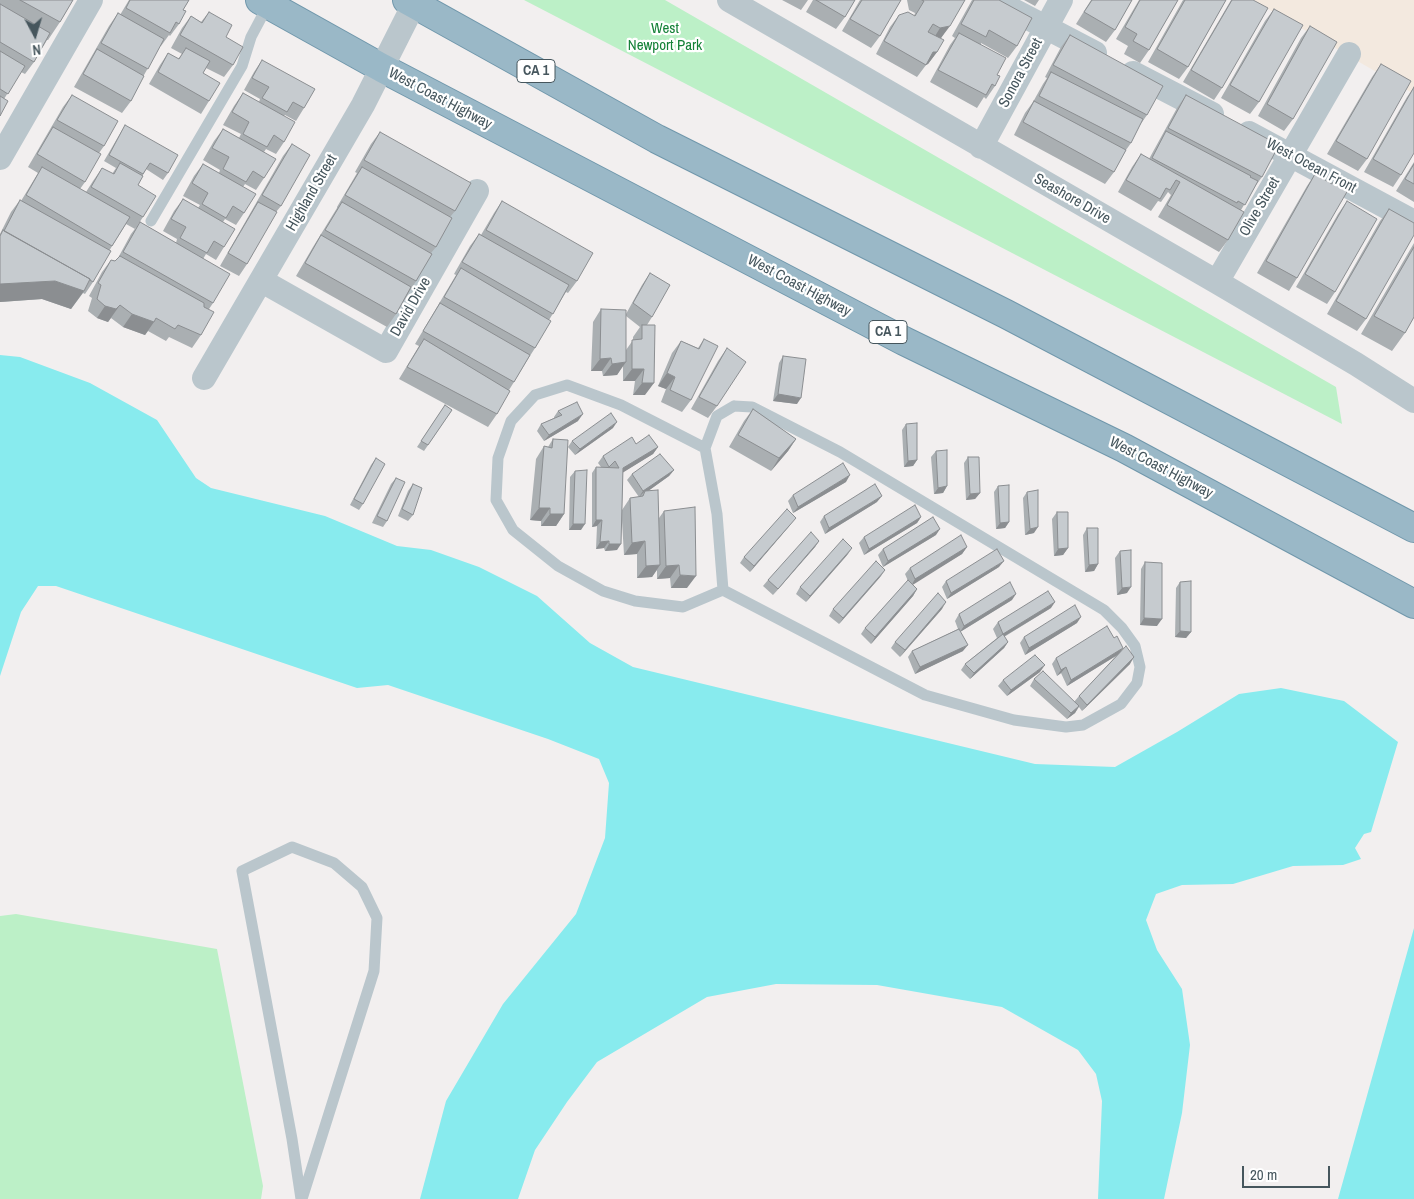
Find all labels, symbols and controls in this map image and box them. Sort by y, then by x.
north arrow [10,10,60,60]
park label: West Newport Park [628,20,702,55]
street label: Sonora Street [995,35,1047,111]
text: N [32,41,42,59]
road number: CA 1 [517,59,555,82]
street label: West Coast Highway [385,64,495,134]
street label: West Ocean Front [1263,135,1359,197]
street label: Highland Street [283,151,341,235]
street label: Seashore Drive [1030,170,1114,228]
street label: Olive Street [1236,174,1284,240]
street label: West Coast Highway [744,251,854,321]
street label: David Drive [387,274,435,340]
road number: CA 1 [869,321,907,344]
street label: West Coast Highway [1106,433,1216,503]
scale bar [1244,1156,1332,1188]
text: 20 m [1250,1164,1277,1185]

